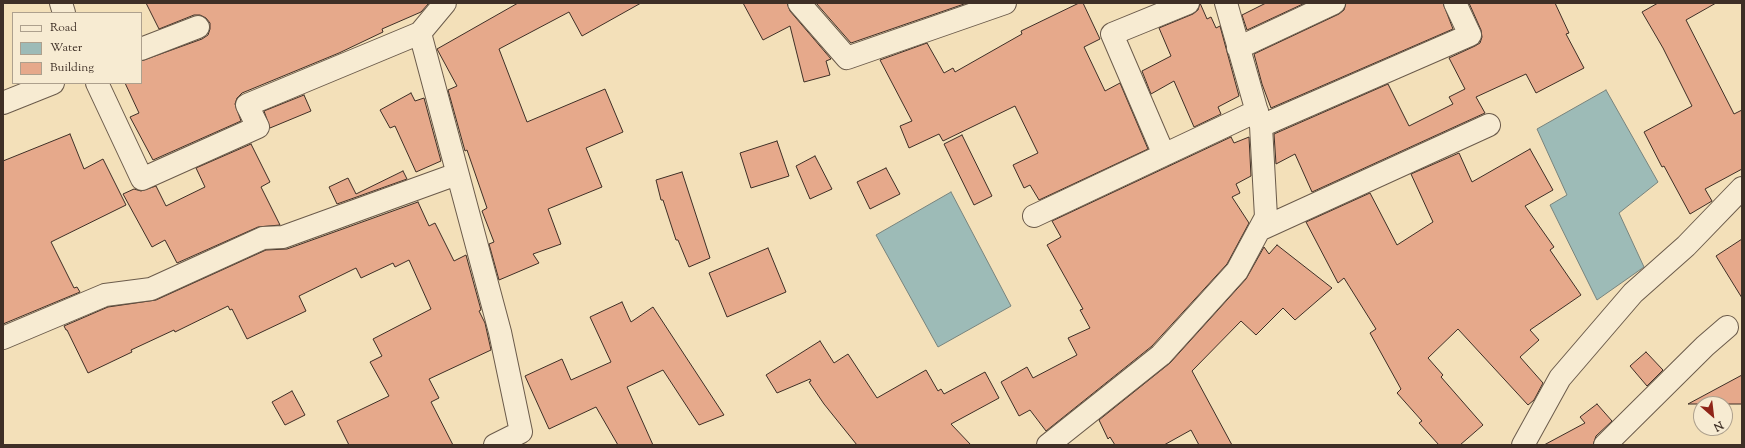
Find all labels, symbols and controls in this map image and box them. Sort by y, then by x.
legend [12,12,142,84]
text: Road [50,19,77,37]
text: Water [50,39,82,57]
text: Building [50,59,94,77]
north arrow [1693,396,1733,436]
text: N [1711,417,1726,435]

